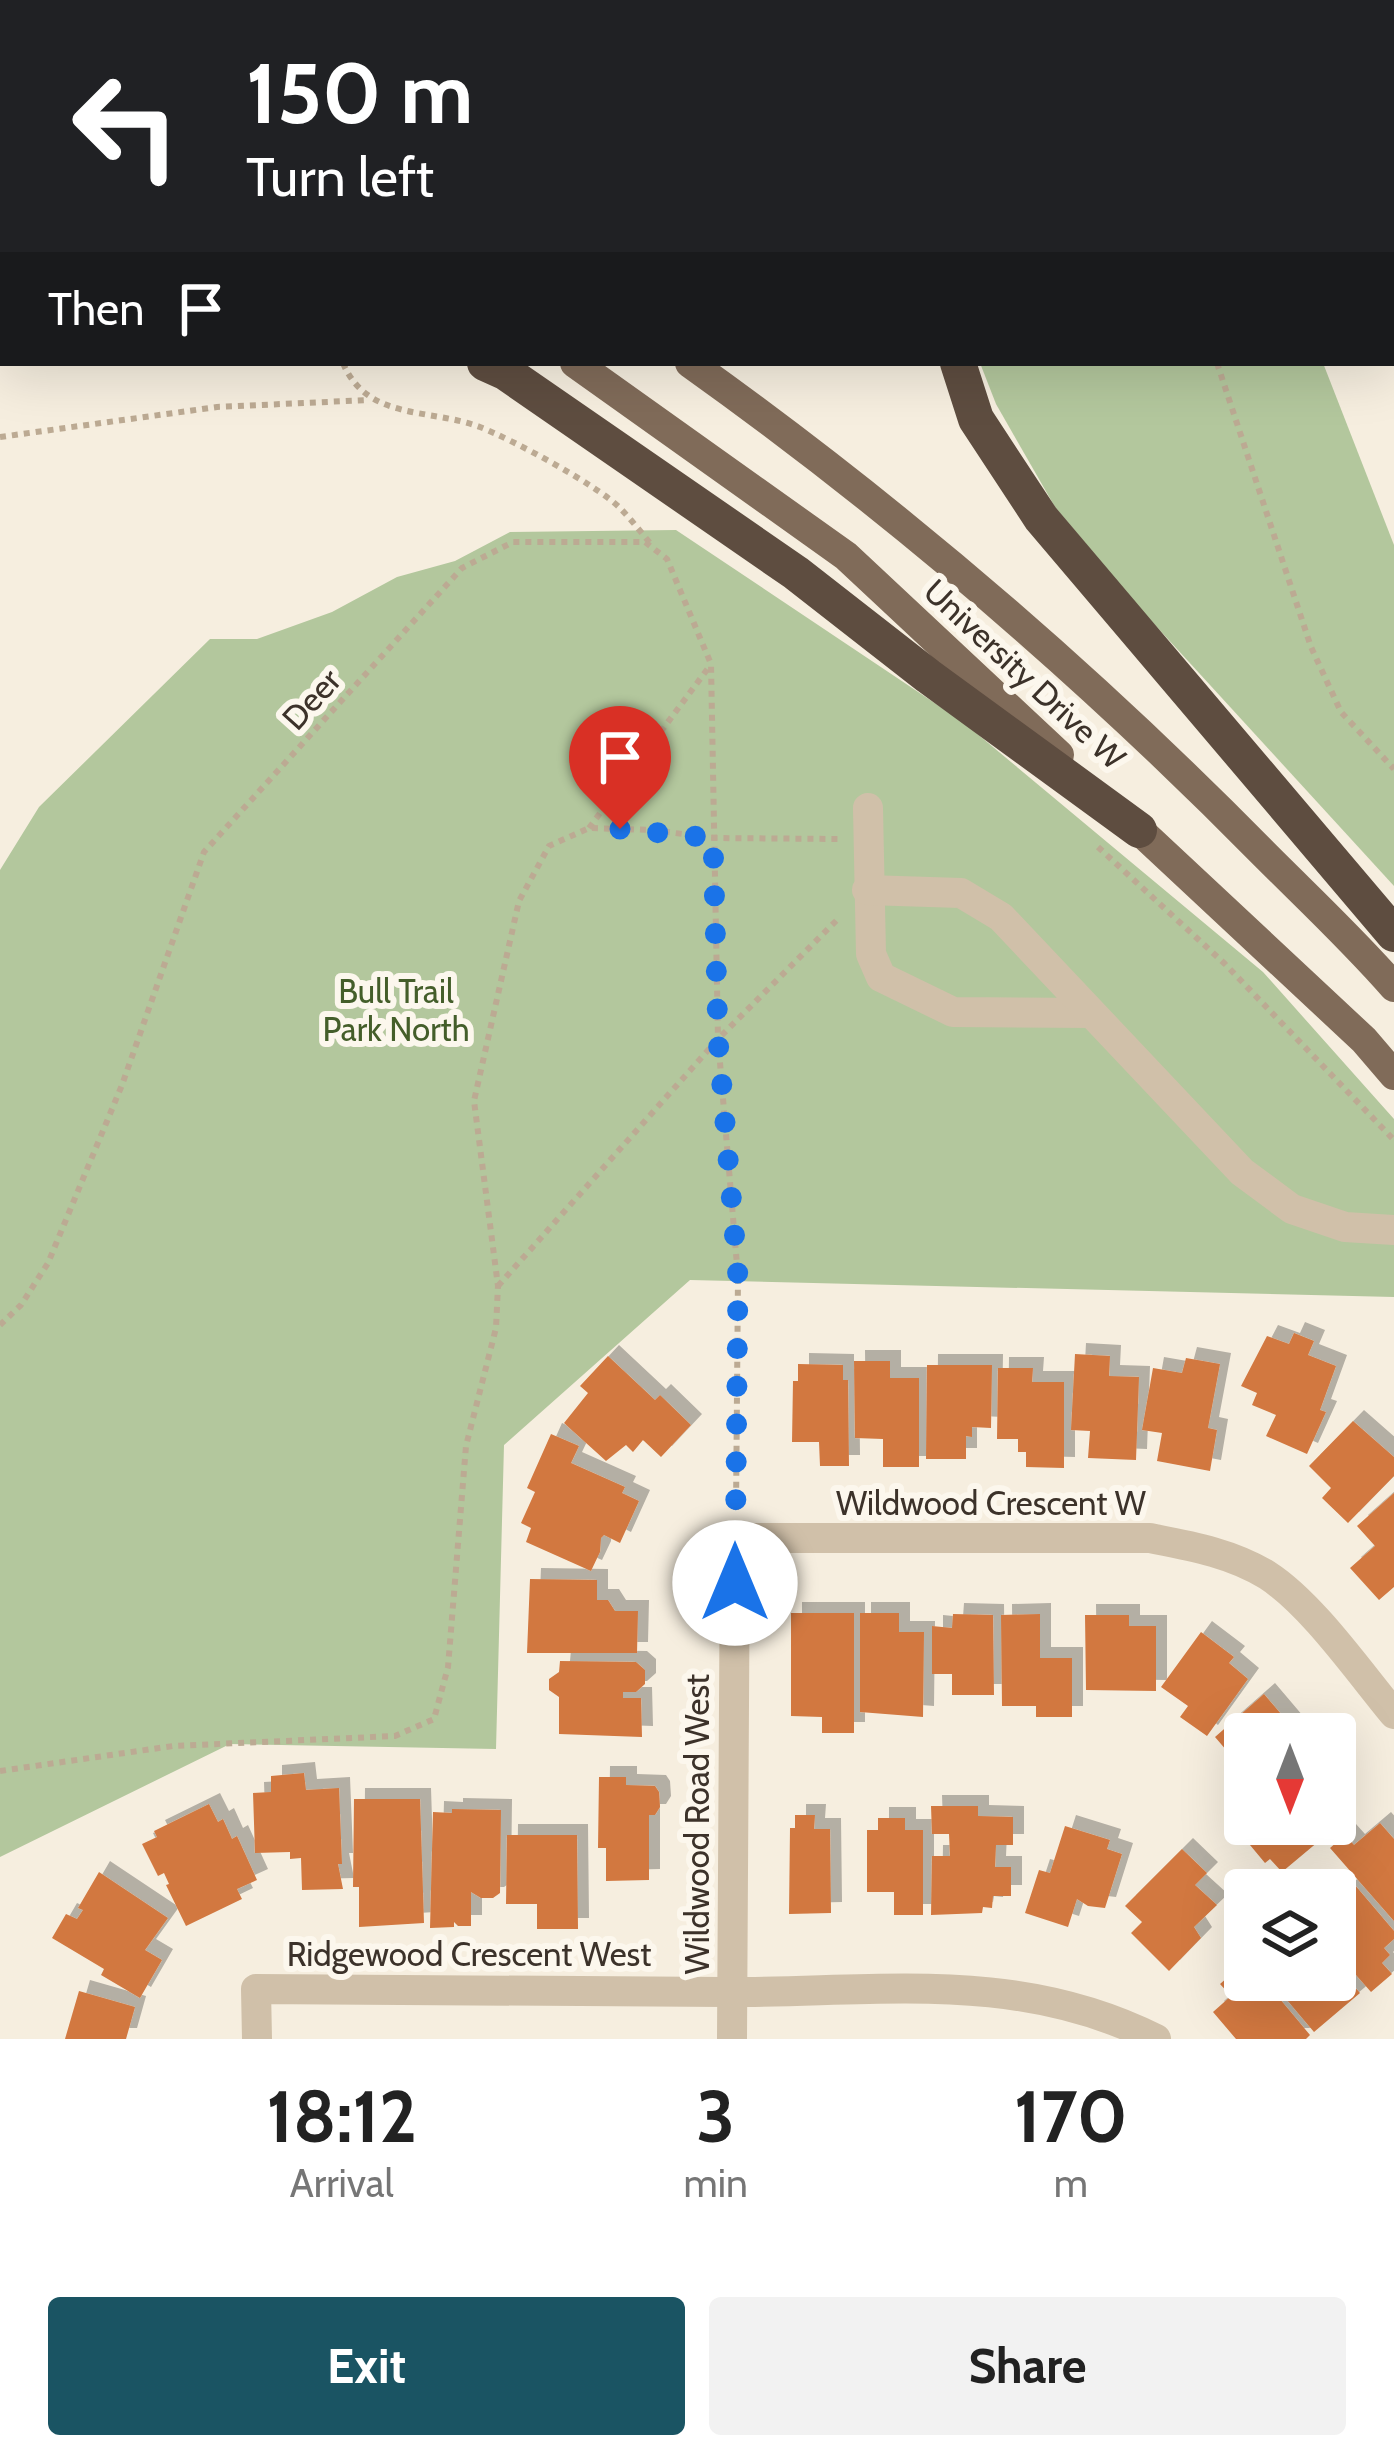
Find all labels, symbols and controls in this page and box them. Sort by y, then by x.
text: 150 m [246,42,473,144]
icon: left [48,48,204,204]
text: Turn left [246,144,434,210]
icon: arrive [168,276,234,342]
text: Then [48,282,144,336]
street label: University Drive W [916,571,1135,778]
street label: Deer [273,660,349,738]
pin [569,706,671,829]
icon: arrive [587,724,653,790]
park label: Bull Trail Park North [322,971,470,1049]
street label: Wildwood Crescent W [836,1483,1147,1523]
position arrow [672,1520,798,1646]
street label: Wildwood Road West [677,1674,717,1974]
north arrow [1224,1713,1356,1845]
map controls [1224,1713,1356,2001]
button: layers [1224,1869,1356,2001]
street label: Ridgewood Crescent West [287,1934,651,1974]
text: 18:12 [266,2073,417,2160]
text: 3 [696,2073,735,2160]
text: 170 [1014,2073,1128,2160]
text: Arrival [290,2159,394,2207]
text: min [683,2159,748,2207]
text: m [1054,2159,1088,2207]
button: Exit [48,2297,685,2435]
button: Share [709,2297,1346,2435]

